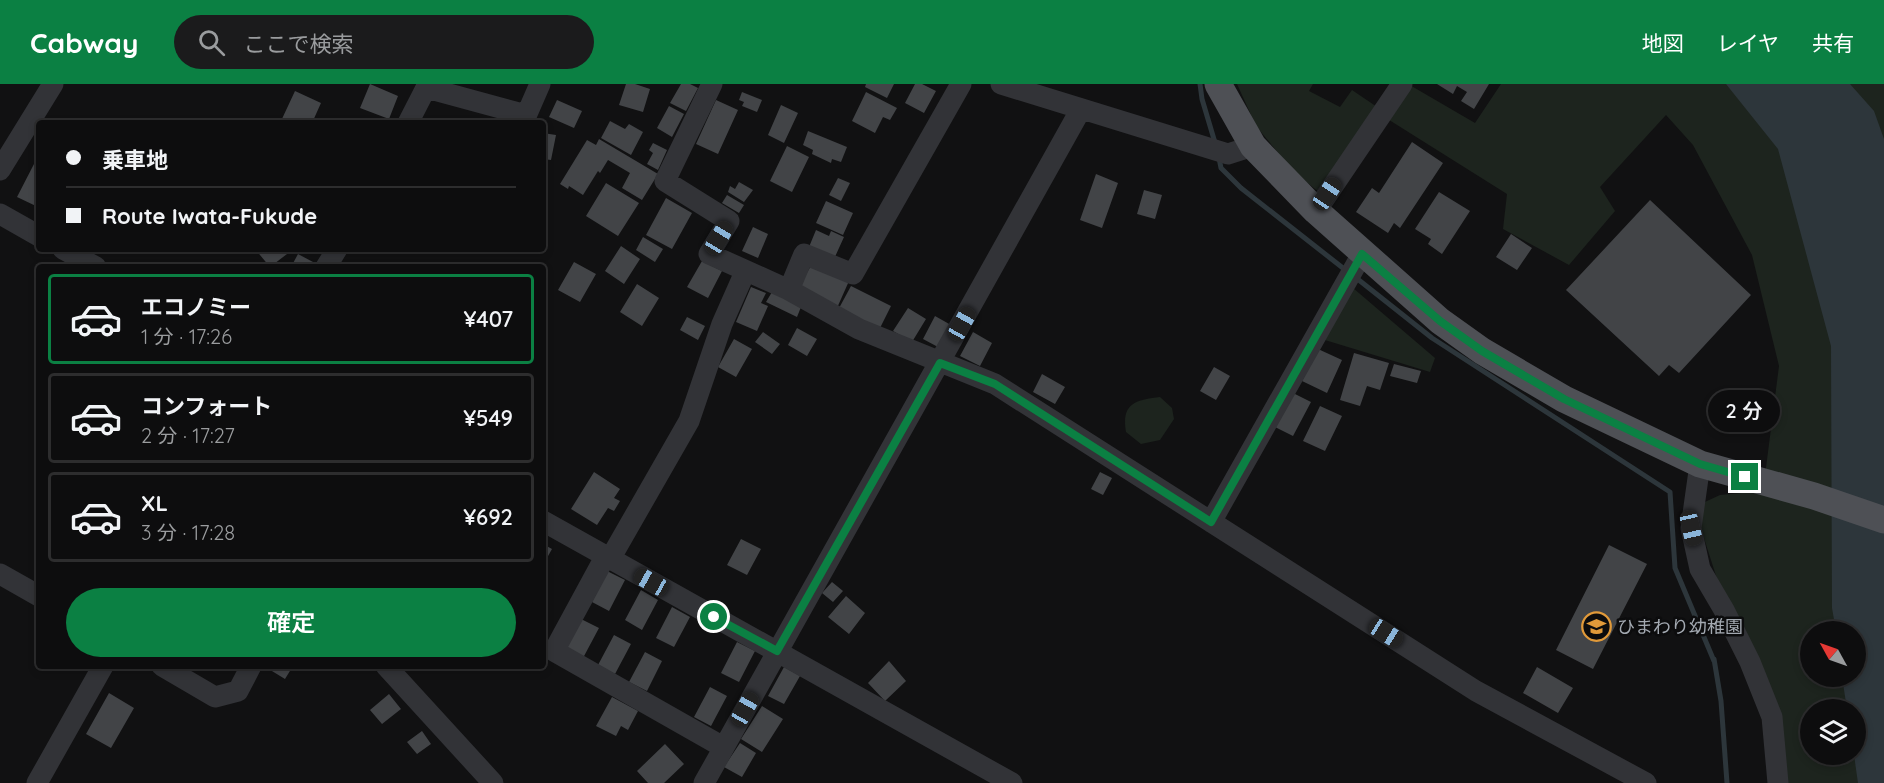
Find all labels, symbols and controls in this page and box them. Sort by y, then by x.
search box [174,15,594,69]
text: Cabway [30,25,138,60]
icon: search [195,26,228,59]
text: ここで検索 [243,30,353,58]
text: 地図 [1642,30,1684,56]
text: レイヤ [1717,30,1779,56]
text: 共有 [1812,30,1854,56]
text: 乗車地 [102,146,168,174]
car [1309,174,1345,214]
text: Route Iwata-Fukude [102,202,317,230]
car [702,218,736,258]
icon: car [69,292,123,346]
text: エコノミー [141,293,251,321]
car [945,304,979,344]
text: ¥407 [463,305,513,333]
text: 1 分 · 17:26 [141,324,232,349]
callout: 2 分 [1709,390,1781,432]
icon: car [69,391,123,445]
text: コンフォート [141,392,272,420]
text: 2 分 [1726,398,1762,423]
text: ¥549 [463,404,513,432]
text: 2 分 · 17:27 [141,423,235,448]
route end [1731,463,1758,490]
text: XL [141,489,168,517]
icon: car [69,490,123,544]
text: ¥692 [463,503,513,531]
car [1678,508,1704,548]
text: 3 分 · 17:28 [141,520,235,545]
car [631,565,671,599]
button: 確定 [66,588,516,657]
route start [700,603,727,630]
school or university icon: ひまわり幼稚園 [1580,611,1612,643]
place label: ひまわり幼稚園 [1617,615,1743,638]
car [1366,616,1406,650]
north arrow [1800,621,1866,687]
map controls [1800,621,1866,765]
car [728,689,762,729]
button: layers [1800,699,1866,765]

